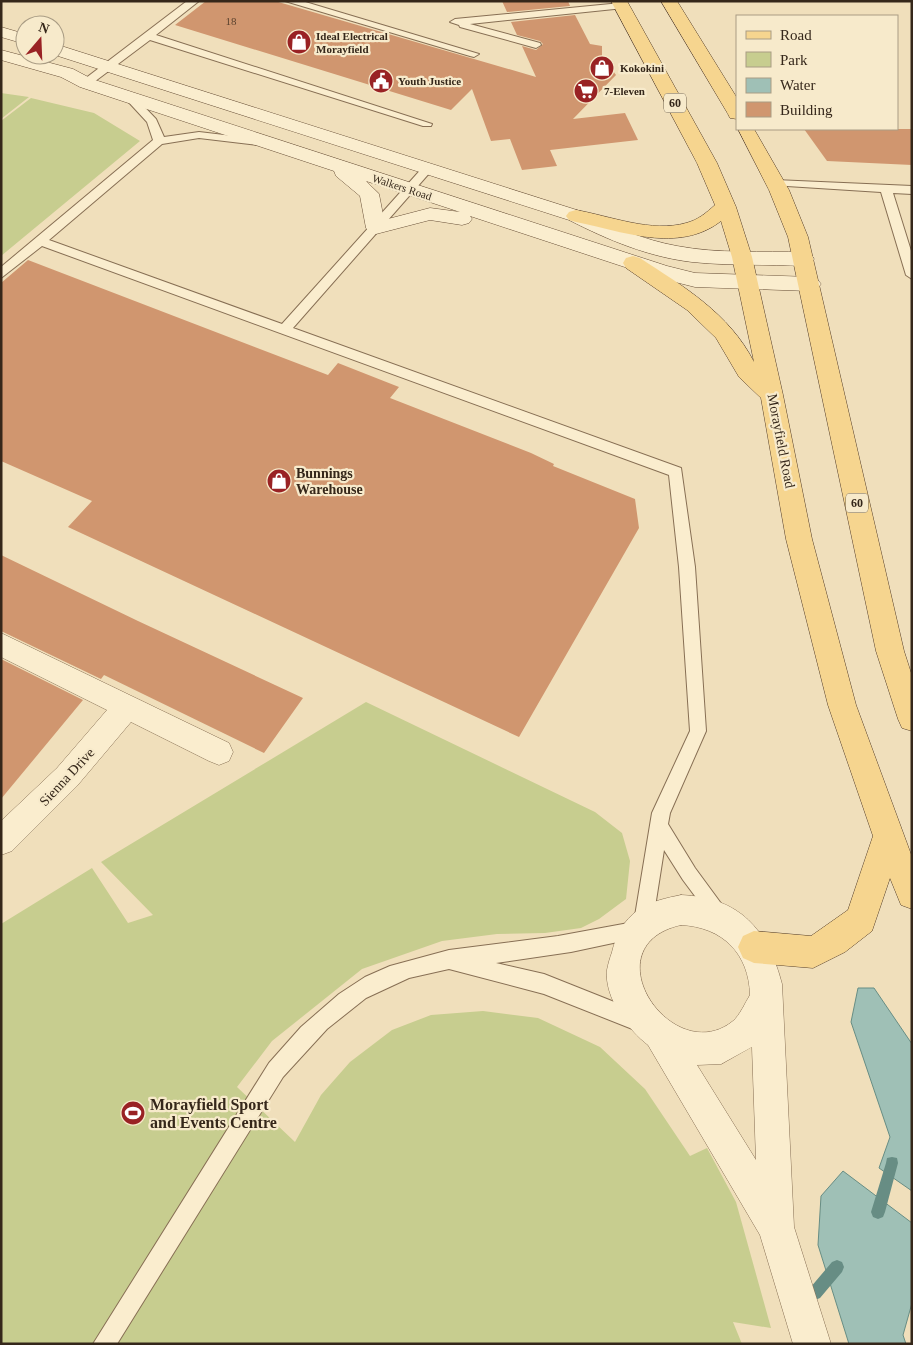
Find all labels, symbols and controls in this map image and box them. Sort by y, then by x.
north arrow [15,15,65,65]
house number: 18 [226,15,237,27]
legend [736,15,898,130]
text: N [37,19,51,37]
text: Road [780,27,812,43]
shop icon: Ideal Electrical Morayfield [286,29,312,55]
place label: Ideal Electrical Morayfield [316,30,388,55]
text: Park [780,52,808,68]
shop icon: Kokokini [589,55,615,81]
place label: Kokokini [620,62,664,74]
public building icon: Youth Justice [368,68,394,94]
place label: Youth Justice [398,75,461,87]
text: Water [780,77,815,93]
supermarket icon: 7-Eleven [573,78,599,104]
place label: 7-Eleven [604,85,645,97]
road number: 60 [664,94,686,112]
text: Building [780,102,833,118]
street label: Walkers Road [371,172,434,202]
street label: Morayfield Road [764,392,798,490]
place label: Bunnings Warehouse [296,466,363,497]
shop icon: Bunnings Warehouse [266,468,292,494]
road number: 60 [846,493,868,512]
street label: Sienna Drive [36,745,98,809]
place label: Morayfield Sport and Events Centre [150,1096,277,1131]
sports icon: Morayfield Sport and Events Centre [120,1100,146,1126]

